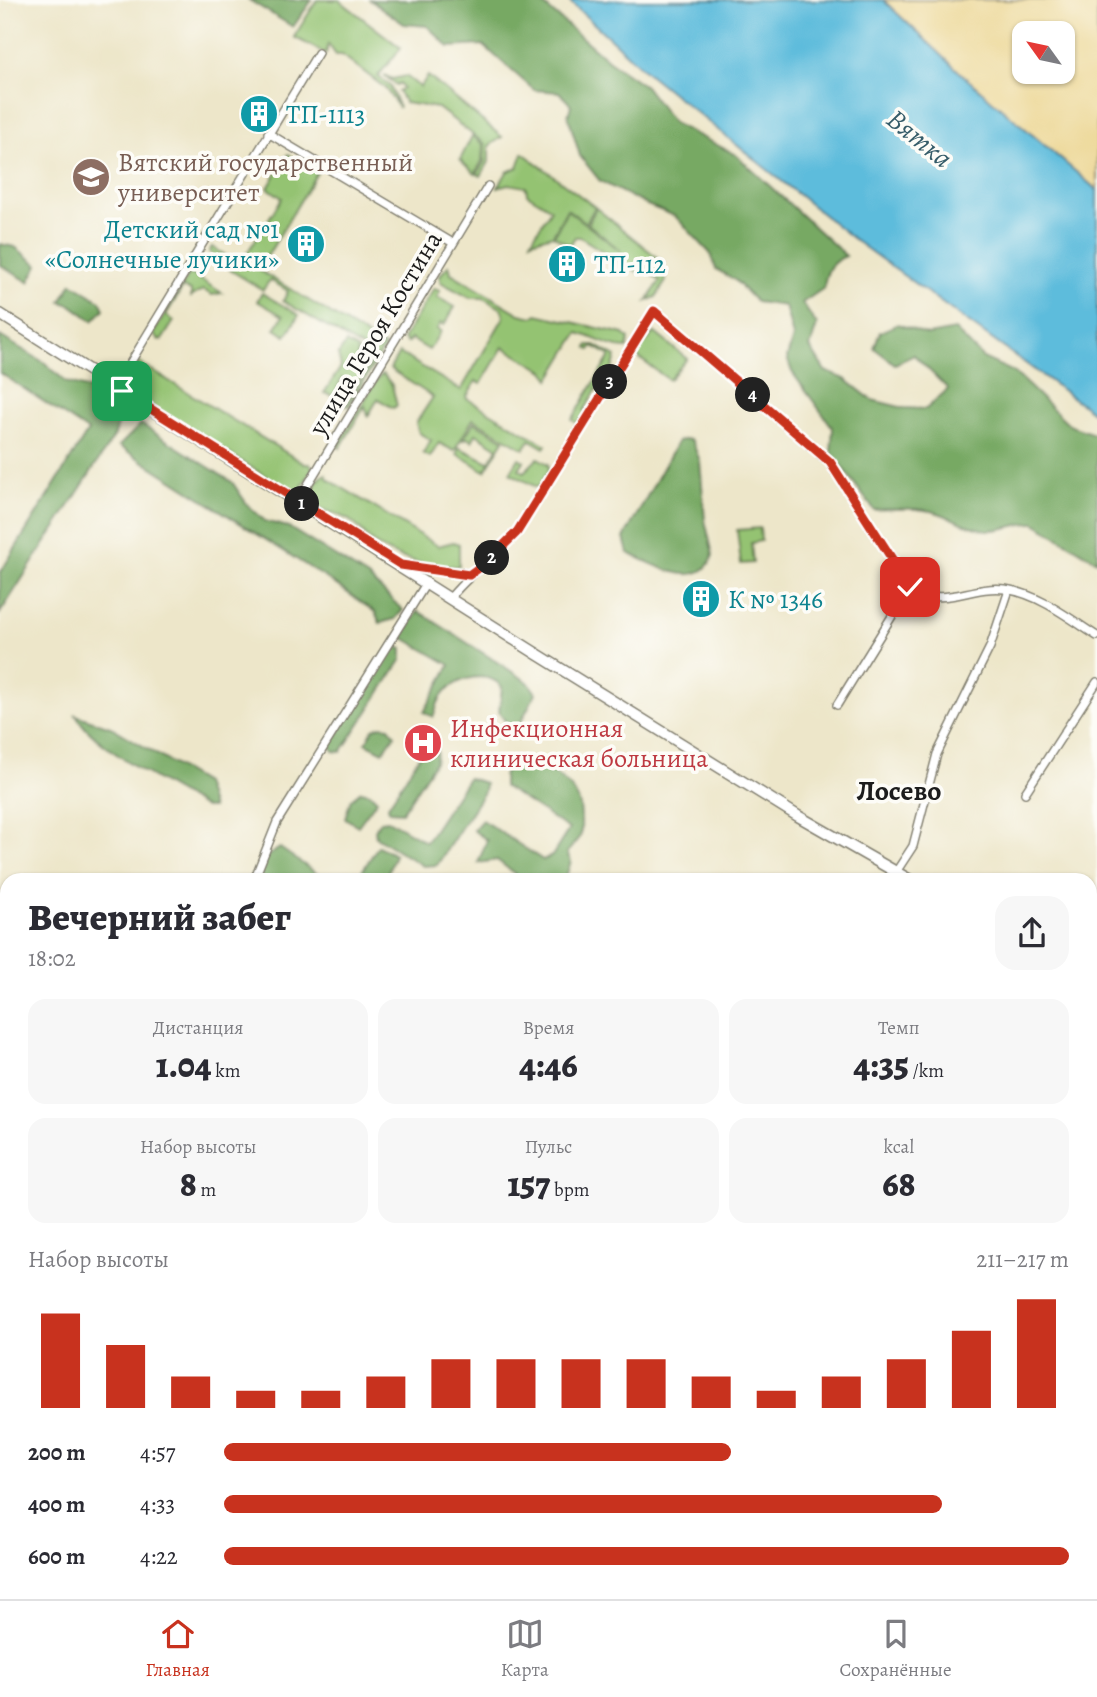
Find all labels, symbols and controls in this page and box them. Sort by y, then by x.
north arrow [1012,21,1074,84]
map controls [1012,21,1075,84]
building icon: ТП-1113 [238,93,280,135]
place label: ТП-1113 [286,97,365,132]
water label: Вятка [878,100,960,177]
place label: Вятский государственный университет [117,145,413,210]
school or university icon: Вятский государственный университет [70,156,112,198]
place label: Детский сад №1 «Солнечные лучики» [45,212,279,277]
building icon: Детский сад №1 «Солнечные лучики» [285,223,327,265]
street label: улица Героя Костина [300,225,450,443]
building icon: ТП-112 [546,243,588,285]
place label: ТП-112 [594,247,666,282]
pin [92,361,152,421]
pin: 3 [592,364,628,400]
text: 3 [605,368,614,394]
icon: arrive [103,372,141,410]
pin: 4 [736,378,770,412]
text: 4 [748,381,757,407]
pin: 1 [284,486,320,522]
text: 1 [298,490,305,516]
pin: 2 [475,540,510,576]
text: 2 [487,544,496,570]
pin [880,557,940,617]
icon: check [891,568,929,606]
building icon: К № 1346 [680,578,722,620]
place label: К № 1346 [728,582,823,617]
place label: Инфекционная клиническая больница [450,711,708,776]
hospital icon: Инфекционная клиническая больница [402,722,444,764]
district label: Лосево [857,772,941,810]
text: Вечерний забег [28,891,291,943]
button: share [995,896,1069,970]
text: 18:02 [28,943,76,974]
text: Дистанция [153,1015,243,1041]
text: Время [523,1015,574,1041]
text: Темп [878,1015,920,1041]
text: 1.04 [156,1041,211,1089]
text: 4:46 [519,1041,578,1089]
text: 4:35 [854,1041,909,1089]
text: km [211,1058,241,1084]
text: /km [909,1058,944,1084]
text: Набор высоты [140,1134,256,1160]
text: Пульс [525,1134,572,1160]
text: kcal [884,1134,914,1160]
text: 8 [180,1160,197,1208]
text: 157 [507,1160,550,1208]
text: 68 [882,1160,915,1208]
text: m [197,1177,216,1203]
text: bpm [550,1177,590,1203]
text: Набор высоты [28,1244,169,1275]
text: 211–217 m [976,1244,1069,1275]
text: 200 m [28,1437,86,1468]
text: 4:57 [140,1437,175,1468]
text: 400 m [28,1489,85,1520]
text: 4:33 [140,1489,175,1520]
text: 600 m [28,1541,85,1572]
text: 4:22 [140,1541,178,1572]
tab: Главная [145,1615,210,1683]
tab: Карта [501,1615,549,1683]
tab: Сохранённые [840,1615,952,1683]

